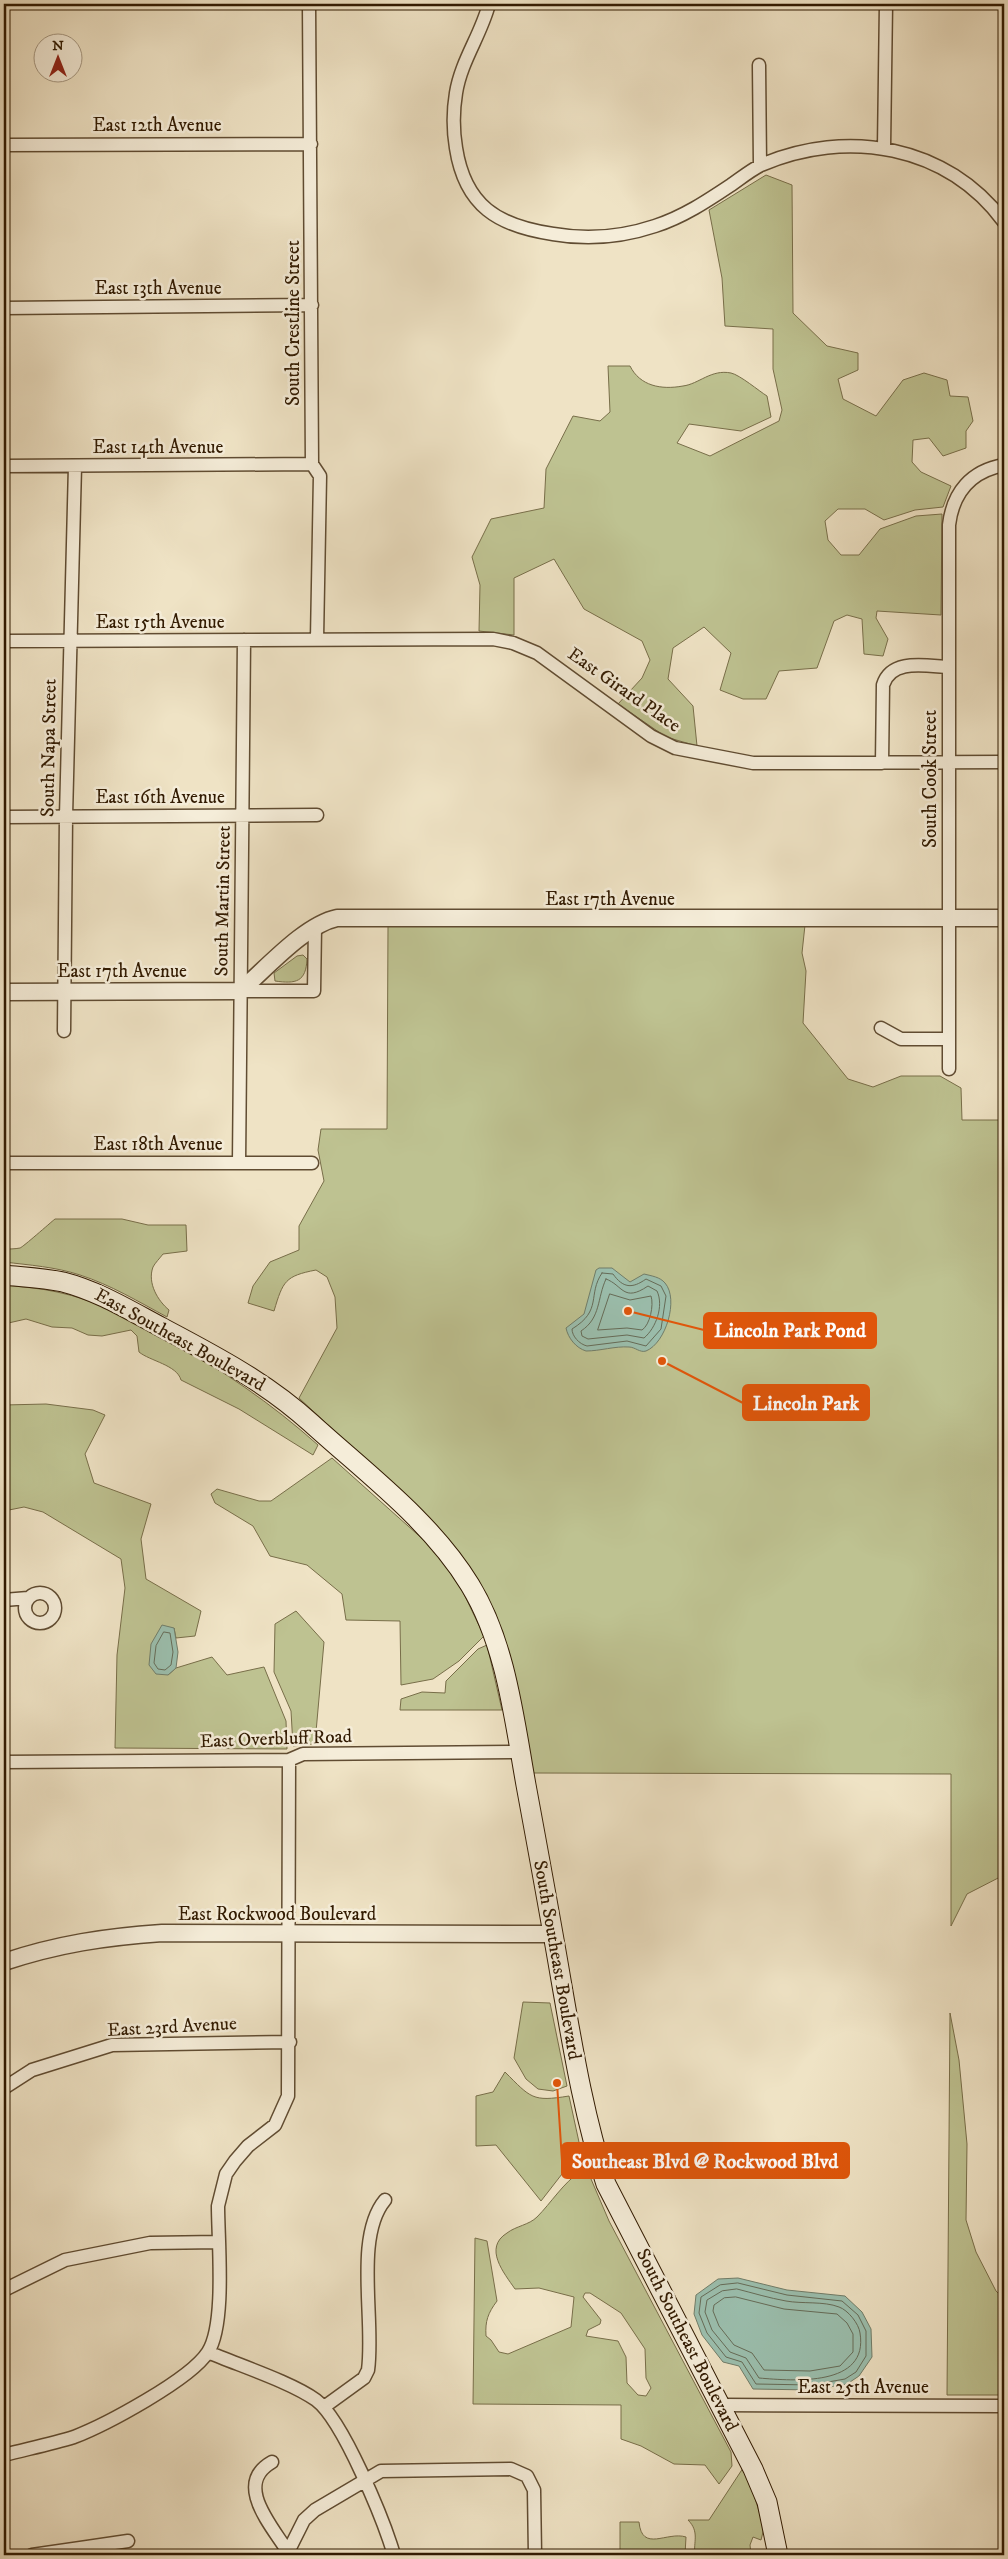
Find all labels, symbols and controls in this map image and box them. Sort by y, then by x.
north arrow [32,32,82,82]
text: N [52,37,64,55]
street label: East 12th Avenue [92,114,222,137]
street label: South Crestline Street [282,240,305,406]
street label: East 13th Avenue [95,277,222,300]
street label: East 14th Avenue [93,436,224,459]
street label: East 15th Avenue [95,611,225,634]
street label: East Girard Place [563,643,685,738]
street label: South Napa Street [36,679,62,817]
street label: South Cook Street [919,710,942,848]
street label: East 16th Avenue [95,786,225,809]
street label: South Martin Street [210,825,236,977]
street label: East 17th Avenue [545,888,675,911]
street label: East 17th Avenue [57,960,187,983]
street label: East 18th Avenue [93,1133,223,1156]
street label: East Southeast Boulevard [91,1283,270,1397]
callout: Lincoln Park Pond [704,1313,876,1348]
text: Lincoln Park Pond [714,1319,867,1344]
callout: Lincoln Park [743,1385,869,1420]
text: Lincoln Park [753,1392,860,1417]
street label: East Overbluff Road [199,1725,353,1753]
street label: South Southeast Boulevard [528,1858,586,2062]
street label: East Rockwood Boulevard [178,1903,377,1926]
street label: East 23rd Avenue [107,2012,238,2042]
callout: Southeast Blvd @ Rockwood Blvd [562,2143,849,2178]
text: Southeast Blvd @ Rockwood Blvd [572,2150,839,2175]
street label: South Southeast Boulevard [631,2245,743,2436]
street label: East 25th Avenue [797,2376,929,2399]

